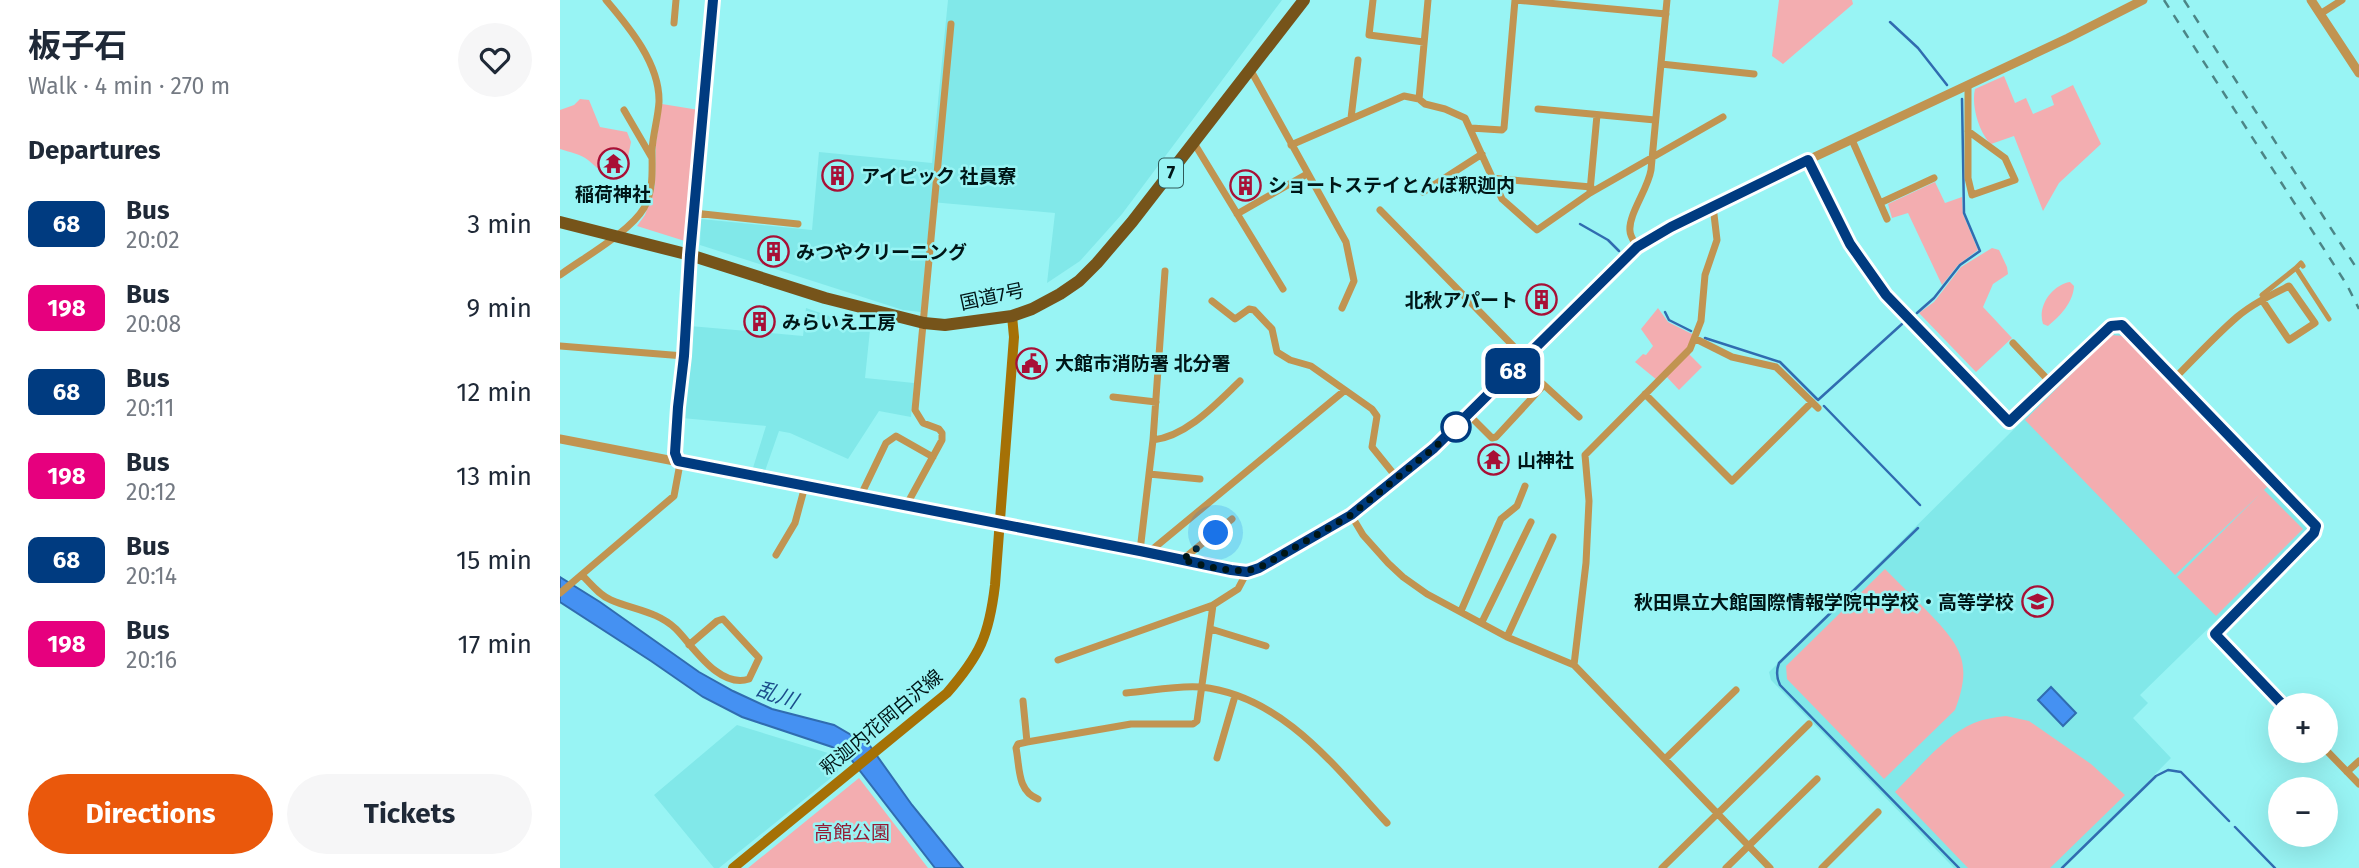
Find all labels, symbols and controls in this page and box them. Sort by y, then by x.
button: heart [458,23,532,97]
text: 板子石 [28,26,127,66]
text: Walk · 4 min · 270 m [28,72,230,100]
text: Departures [28,135,161,166]
temple icon: 稲荷神社 [596,146,630,180]
road number: 7 [1159,158,1183,188]
building icon: アイピック 社員寮 [821,159,855,193]
place label: アイピック 社員寮 [861,165,1017,188]
building icon: ショートステイとんぼ釈迦内 [1228,168,1262,202]
place label: ショートステイとんぼ釈迦内 [1268,174,1515,197]
place label: 稲荷神社 [575,183,651,206]
text: Bus [126,195,169,226]
text: 3 min [467,209,532,240]
text: 68 [53,210,80,238]
text: 20:02 [126,226,180,254]
building icon: みつやクリーニング [756,235,790,269]
place label: みつやクリーニング [796,241,967,264]
street label: 国道7号 [958,278,1026,315]
text: Bus [126,279,169,310]
building icon: 北秋アパート [1524,283,1558,317]
place label: 北秋アパート [1404,289,1518,312]
text: 9 min [467,293,532,324]
text: 198 [47,294,86,322]
building icon: みらいえ工房 [742,305,776,339]
text: 20:08 [126,310,181,338]
place label: みらいえ工房 [782,311,896,334]
public building icon: 大館市消防署 北分署 [1015,346,1049,380]
line badge: 68 [1482,348,1544,394]
place label: 大館市消防署 北分署 [1055,352,1231,375]
text: 68 [1499,357,1527,385]
text: Bus [126,363,169,394]
text: 12 min [456,377,532,408]
text: 68 [53,378,80,406]
text: 20:11 [126,394,174,422]
unlabelled marker [1441,412,1471,442]
temple icon: 山神社 [1477,443,1511,477]
text: Bus [126,447,169,478]
place label: 山神社 [1517,449,1574,472]
text: 13 min [456,461,532,492]
text: 198 [47,462,86,490]
text: 20:12 [126,478,176,506]
your location [1198,515,1233,550]
text: Bus [126,531,169,562]
text: 15 min [456,545,532,576]
text: 68 [53,546,80,574]
text: 20:14 [126,562,177,590]
school or university icon: 秋田県立大館国際情報学院中学校・高等学校 [2020,585,2054,619]
place label: 秋田県立大館国際情報学院中学校・高等学校 [1634,591,2014,614]
text: Bus [126,615,169,646]
text: 17 min [457,629,532,660]
text: 198 [47,630,86,658]
text: 20:16 [126,646,177,674]
street label: 釈迦内花岡白沢線 [816,665,947,780]
water label: 乱川 [753,676,803,715]
map controls [2268,693,2338,847]
button: + [2268,693,2338,763]
button: Directions [28,774,273,854]
button: Tickets [287,774,532,854]
button: − [2268,777,2338,847]
park label: 高館公園 [814,821,890,844]

